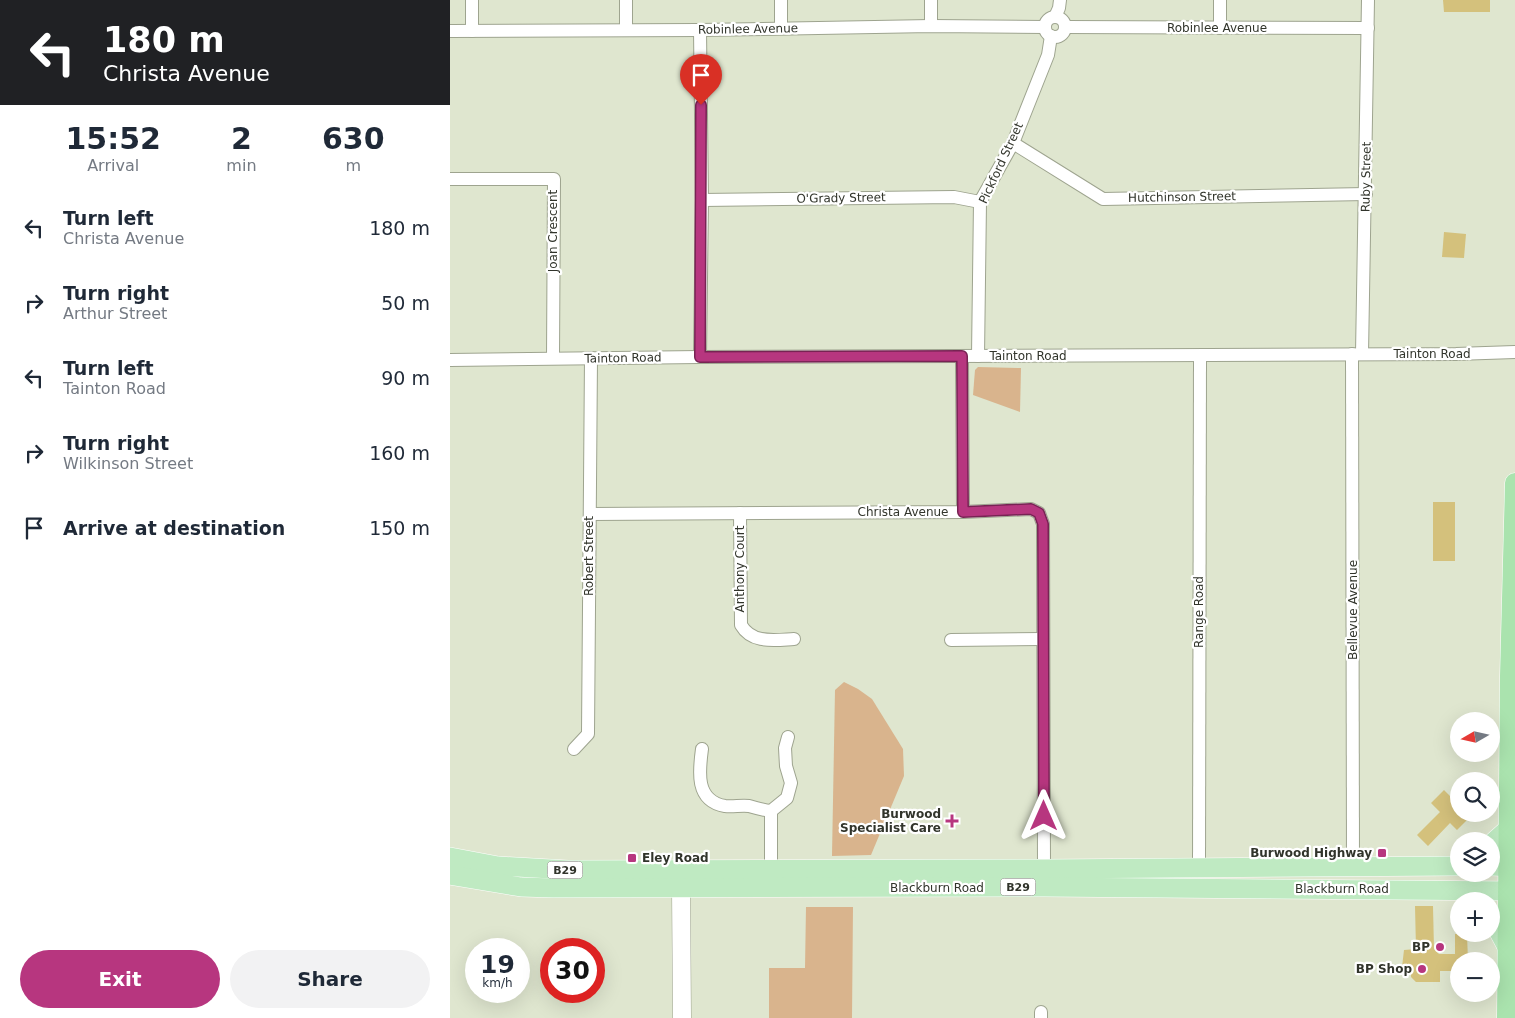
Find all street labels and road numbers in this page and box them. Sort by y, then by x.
street label: Robinlee Avenue [698,21,798,37]
street label: Robinlee Avenue [1167,21,1267,35]
street label: Pickford Street [976,120,1026,206]
street label: Ruby Street [1358,141,1374,212]
street label: Joan Crescent [546,189,560,273]
street label: Hutchinson Street [1128,189,1236,205]
street label: O'Grady Street [796,190,886,206]
street label: Tainton Road [1392,347,1471,361]
street label: Tainton Road [988,349,1067,363]
street label: Tainton Road [583,350,662,366]
street label: Christa Avenue [858,505,948,519]
street label: Robert Street [582,516,596,596]
street label: Anthony Court [733,525,747,612]
street label: Bellevue Avenue [1346,560,1360,660]
street label: Range Road [1192,576,1206,648]
road number: B29 [548,862,582,878]
road number: B29 [1000,879,1036,896]
street label: Blackburn Road [890,881,984,895]
street label: Blackburn Road [1295,882,1389,896]

